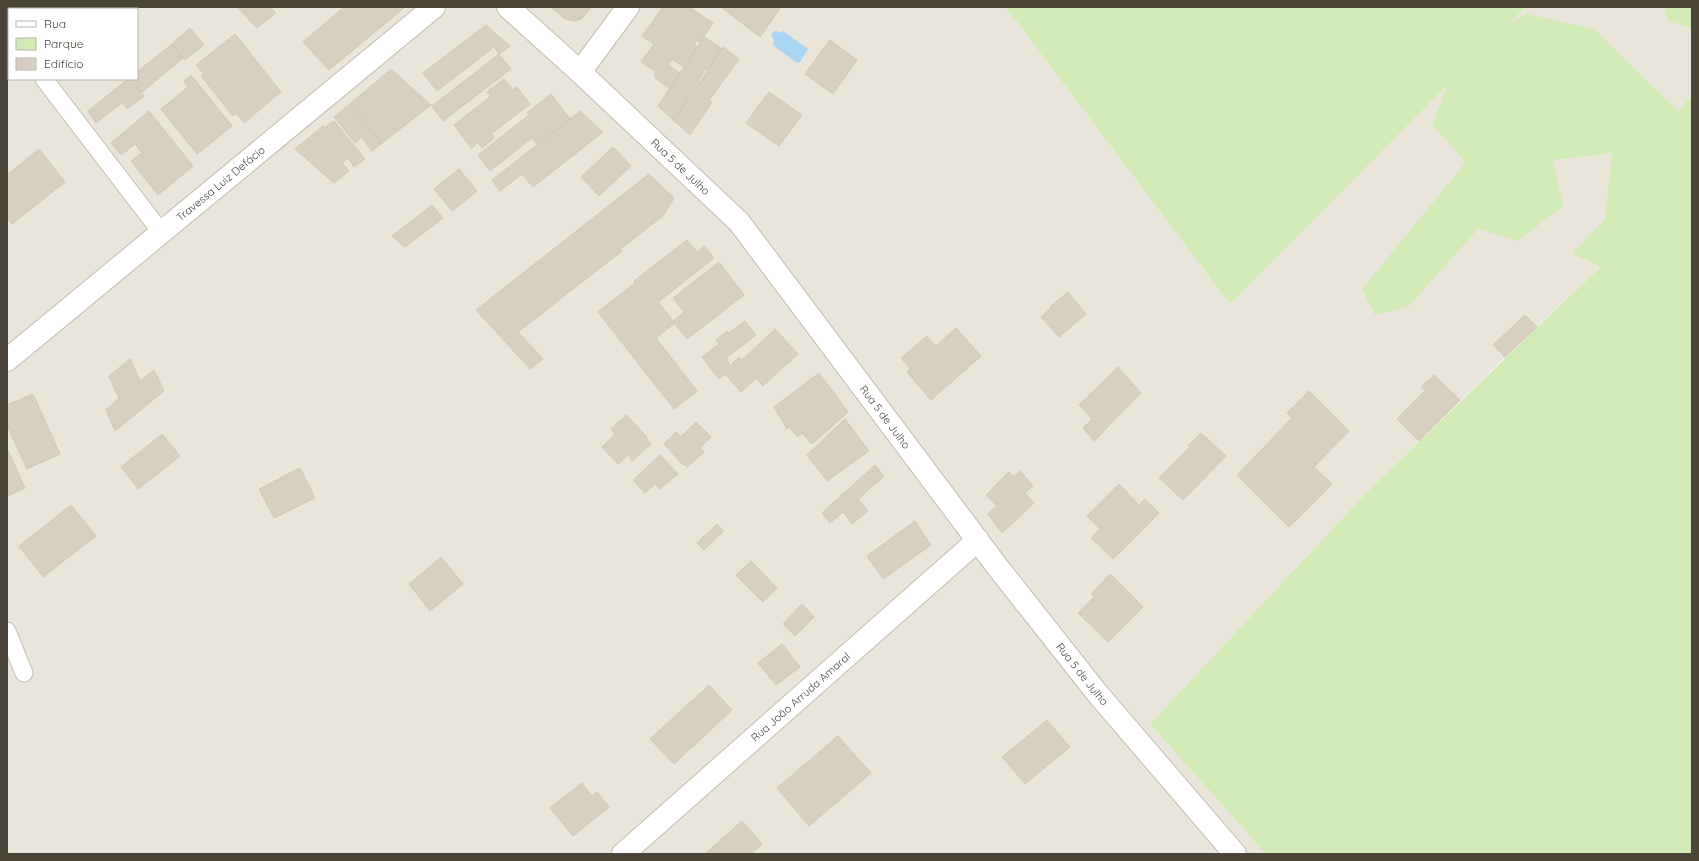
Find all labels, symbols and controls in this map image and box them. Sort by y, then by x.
legend [8,8,138,80]
text: Rua [44,16,66,31]
text: Parque [44,36,84,51]
text: Edifício [44,56,84,71]
street label: Rua 5 de Julho [648,136,713,198]
street label: Travessa Luiz Defácio [173,142,268,224]
street label: Rua 5 de Julho [857,382,914,452]
street label: Rua 5 de Julho [1053,640,1112,708]
street label: Rua João Arruda Amaral [748,649,853,745]

